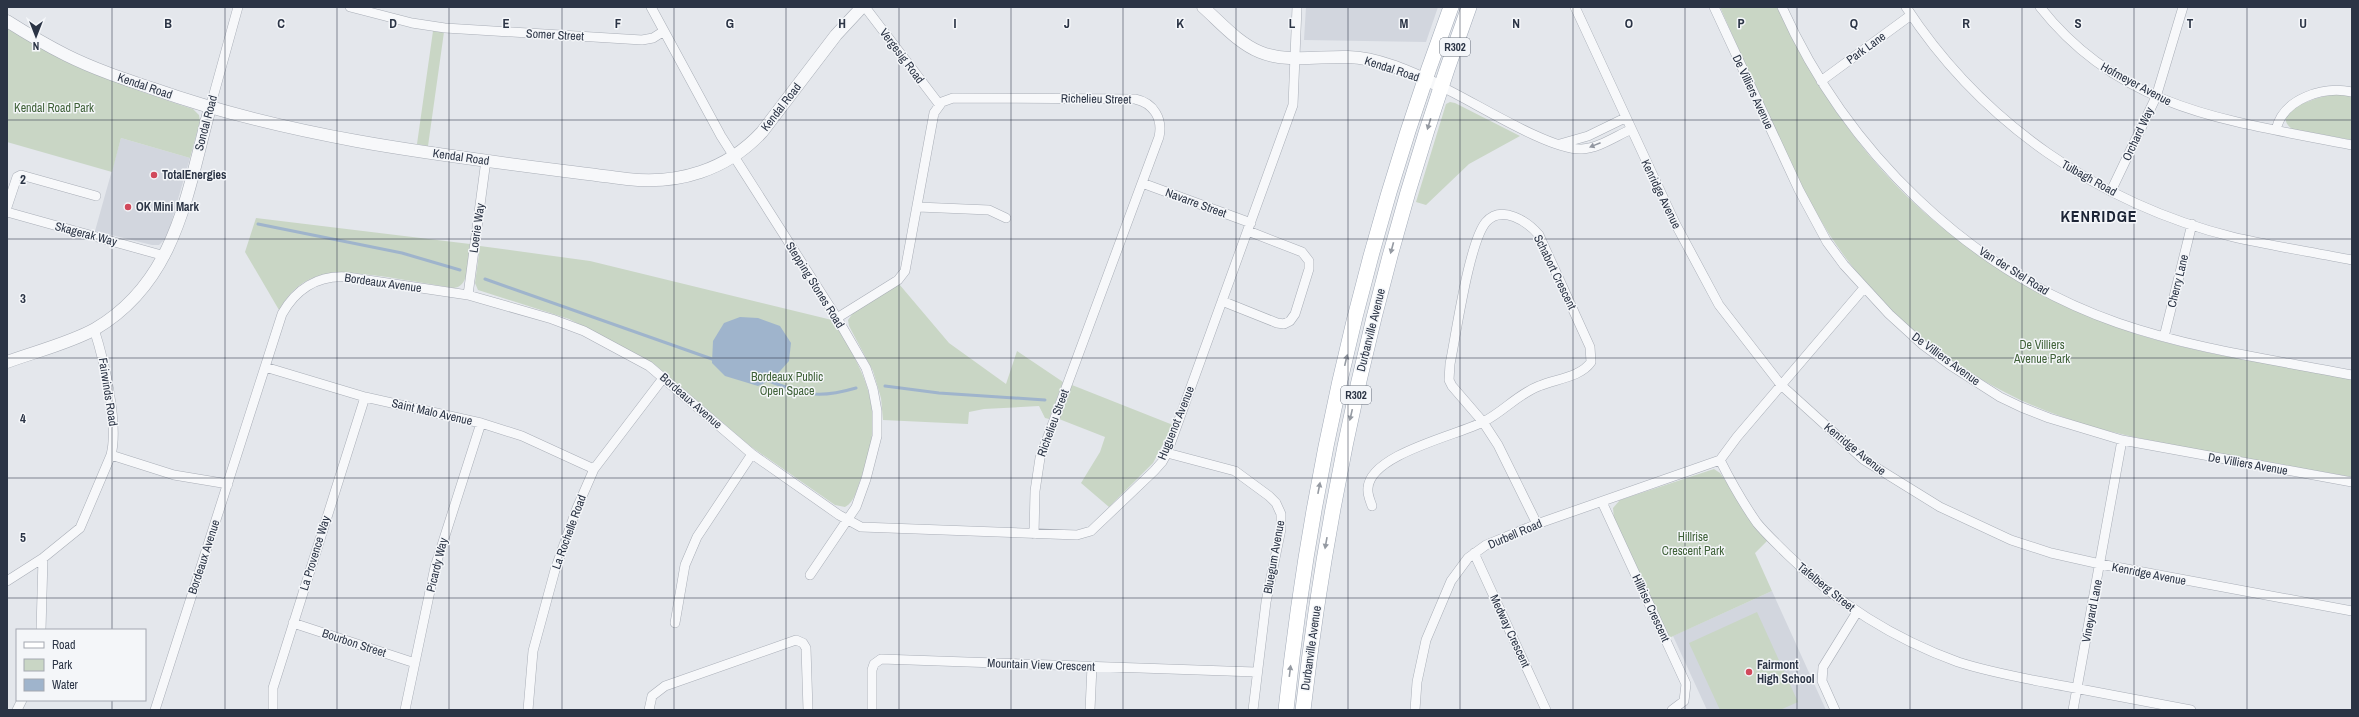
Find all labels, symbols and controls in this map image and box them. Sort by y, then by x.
text: B [164,15,172,32]
text: C [277,15,285,32]
text: D [389,15,397,32]
text: E [502,15,510,32]
text: F [615,15,622,32]
text: G [726,15,734,32]
text: H [838,15,846,32]
text: I [954,15,957,32]
text: J [1064,15,1070,32]
text: K [1176,15,1184,32]
text: L [1289,15,1296,32]
text: M [1400,15,1409,32]
text: N [1512,15,1520,32]
text: O [1625,15,1633,32]
text: P [1737,15,1745,32]
text: Q [1850,15,1858,32]
text: R [1962,15,1970,32]
text: S [2074,15,2082,32]
text: T [2187,15,2194,32]
text: U [2299,15,2307,32]
north arrow [16,16,56,56]
street label: Somer Street [526,25,585,45]
street label: Vergesig Road [876,25,928,87]
street label: Park Lane [1843,28,1889,68]
road number: R302 [1440,38,1470,56]
text: N [33,39,39,53]
street label: De Villiers Avenue [1729,52,1777,132]
street label: Kendal Road [1362,53,1422,85]
street label: Hofmeyer Avenue [2098,59,2174,109]
street label: Kendal Road [115,69,175,103]
street label: Kendal Road [757,80,805,134]
street label: Richelieu Street [1061,90,1132,108]
street label: Sondal Road [191,93,221,153]
park label: Kendal Road Park [14,100,94,116]
street label: Orchard Way [2119,104,2157,163]
one-way arrow [1425,118,1431,130]
one-way arrow [1589,143,1601,149]
street label: Kendal Road [432,145,490,169]
street label: Tulbagh Road [2058,156,2120,200]
street label: Kenridge Avenue [1637,157,1685,231]
place label: TotalEnergies [162,167,227,183]
marker: TotalEnergies [149,170,159,180]
text: 2 [20,171,26,188]
street label: Navarre Street [1163,185,1229,222]
place label: OK Mini Mark [136,199,199,215]
marker: OK Mini Mark [123,202,133,212]
street label: Loerie Way [466,202,488,254]
district label: KENRIDGE [2060,205,2138,227]
street label: Skagerak Way [53,218,119,250]
street label: Schabort Crescent [1530,232,1580,312]
street label: Stepping Stones Road [782,239,848,331]
one-way arrow [1388,242,1394,254]
street label: Van der Stel Road [1976,243,2052,299]
street label: Cherry Lane [2164,253,2192,309]
street label: Bordeaux Avenue [343,270,423,296]
street label: Durbanville Avenue [1353,287,1389,373]
text: 3 [20,290,26,307]
street label: De Villiers Avenue [1909,329,1983,389]
park label: De Villiers Avenue Park [2013,337,2070,367]
one-way arrow [1343,354,1349,366]
street label: Fairwinds Road [95,357,121,427]
park label: Bordeaux Public Open Space [751,369,823,399]
street label: Bordeaux Avenue [656,370,726,432]
street label: Huguenot Avenue [1154,384,1198,462]
road number: R302 [1341,386,1371,404]
street label: Richelieu Street [1033,387,1073,459]
street label: Saint Malo Avenue [390,395,474,429]
one-way arrow [1347,409,1353,421]
text: 4 [20,410,26,427]
street label: Kenridge Avenue [1821,419,1889,479]
street label: De Villiers Avenue [2207,449,2289,479]
one-way arrow [1316,481,1322,494]
street label: La Rochelle Road [548,493,590,571]
street label: La Provence Way [296,514,334,592]
street label: Durbell Road [1485,515,1545,553]
street label: Bordeaux Avenue [184,518,224,596]
street label: Bluegum Avenue [1260,519,1288,595]
text: 5 [20,529,26,546]
park label: Hillrise Crescent Park [1662,529,1724,559]
street label: Picardy Way [423,536,451,594]
one-way arrow [1323,537,1329,549]
street label: Tafelberg Street [1794,559,1858,615]
street label: Kenridge Avenue [2110,559,2188,589]
street label: Hillrise Crescent [1628,572,1674,645]
street label: Vineyard Lane [2078,578,2106,644]
street label: Medway Crescent [1486,592,1534,670]
street label: Durbanville Avenue [1297,605,1325,691]
street label: Bourbon Street [320,625,388,661]
legend [16,629,146,701]
text: Road [52,637,76,653]
street label: Mountain View Crescent [987,655,1095,675]
text: Park [52,657,72,673]
place label: Fairmont High School [1757,657,1815,687]
one-way arrow [1287,665,1293,677]
marker: Fairmont High School [1744,667,1754,677]
text: Water [52,677,79,693]

